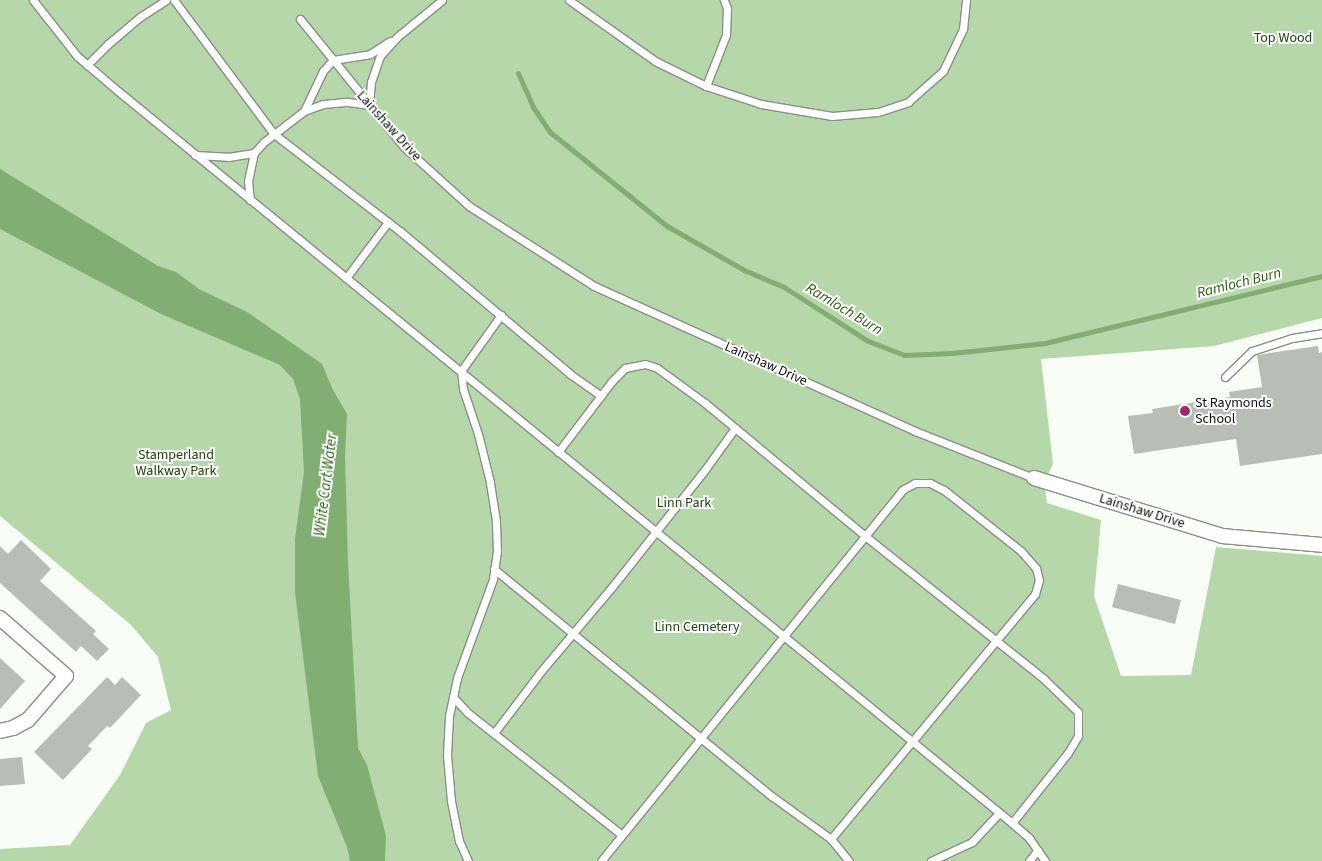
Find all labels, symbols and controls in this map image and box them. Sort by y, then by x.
park label: Top Wood [1254,30,1312,46]
street label: Lainshaw Drive [353,87,425,165]
water label: Ramloch Burn [1195,264,1283,302]
water label: Ramloch Burn [802,279,886,339]
street label: Lainshaw Drive [722,338,810,390]
place label: St Raymonds School [1195,395,1272,428]
marker: St Raymonds School [1179,405,1191,417]
water label: White Cart Water [311,433,341,537]
park label: Stamperland Walkway Park [136,447,216,480]
street label: Lainshaw Drive [1097,490,1187,532]
park label: Linn Park [657,495,711,511]
park label: Linn Cemetery [655,619,739,635]

